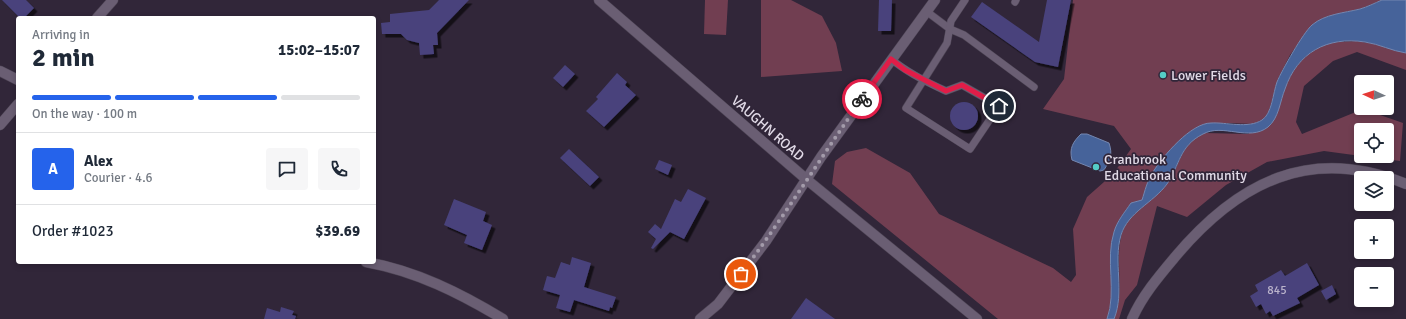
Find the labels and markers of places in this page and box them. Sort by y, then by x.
place label: Lower Fields [1171,67,1246,84]
marker: Lower Fields [1158,70,1168,80]
pin [982,89,1016,123]
place label: Cranbrook Educational Community [1104,151,1247,184]
marker: Cranbrook Educational Community [1091,162,1101,172]
pin [724,257,758,291]

